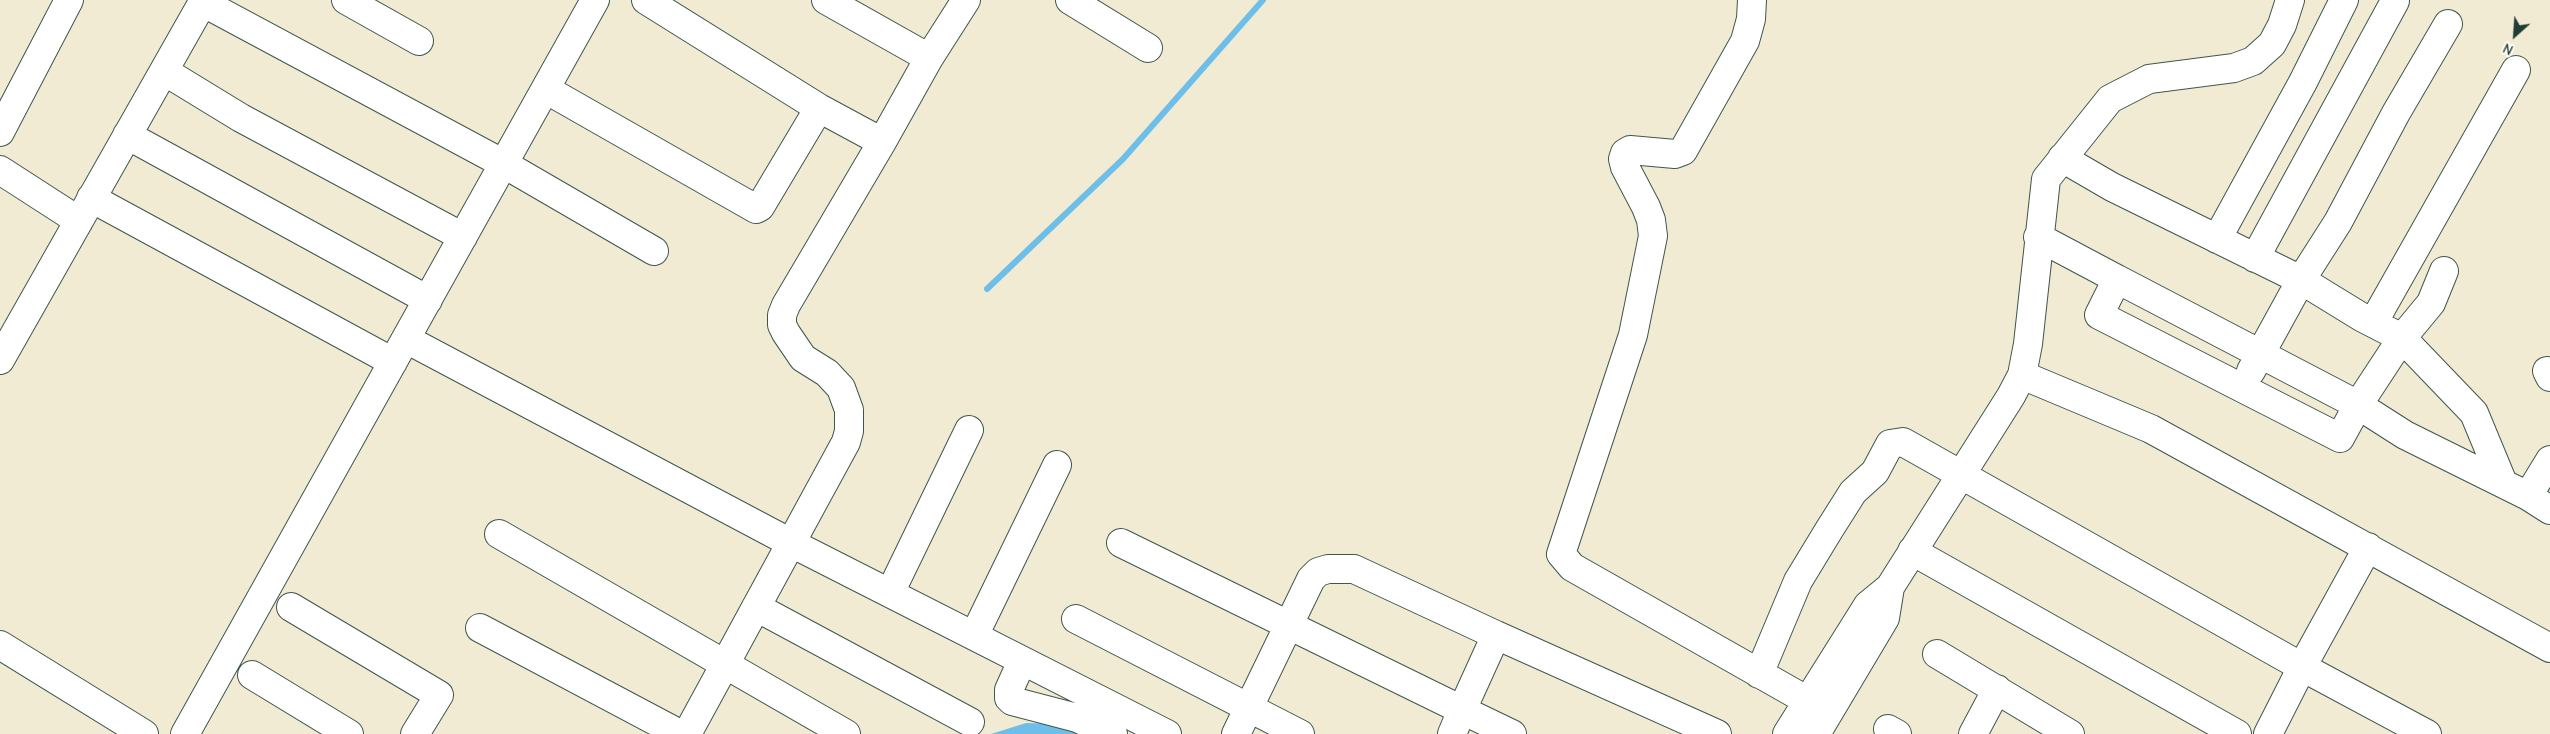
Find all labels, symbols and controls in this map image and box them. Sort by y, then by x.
north arrow [2490,10,2540,60]
text: N [2500,39,2516,59]

